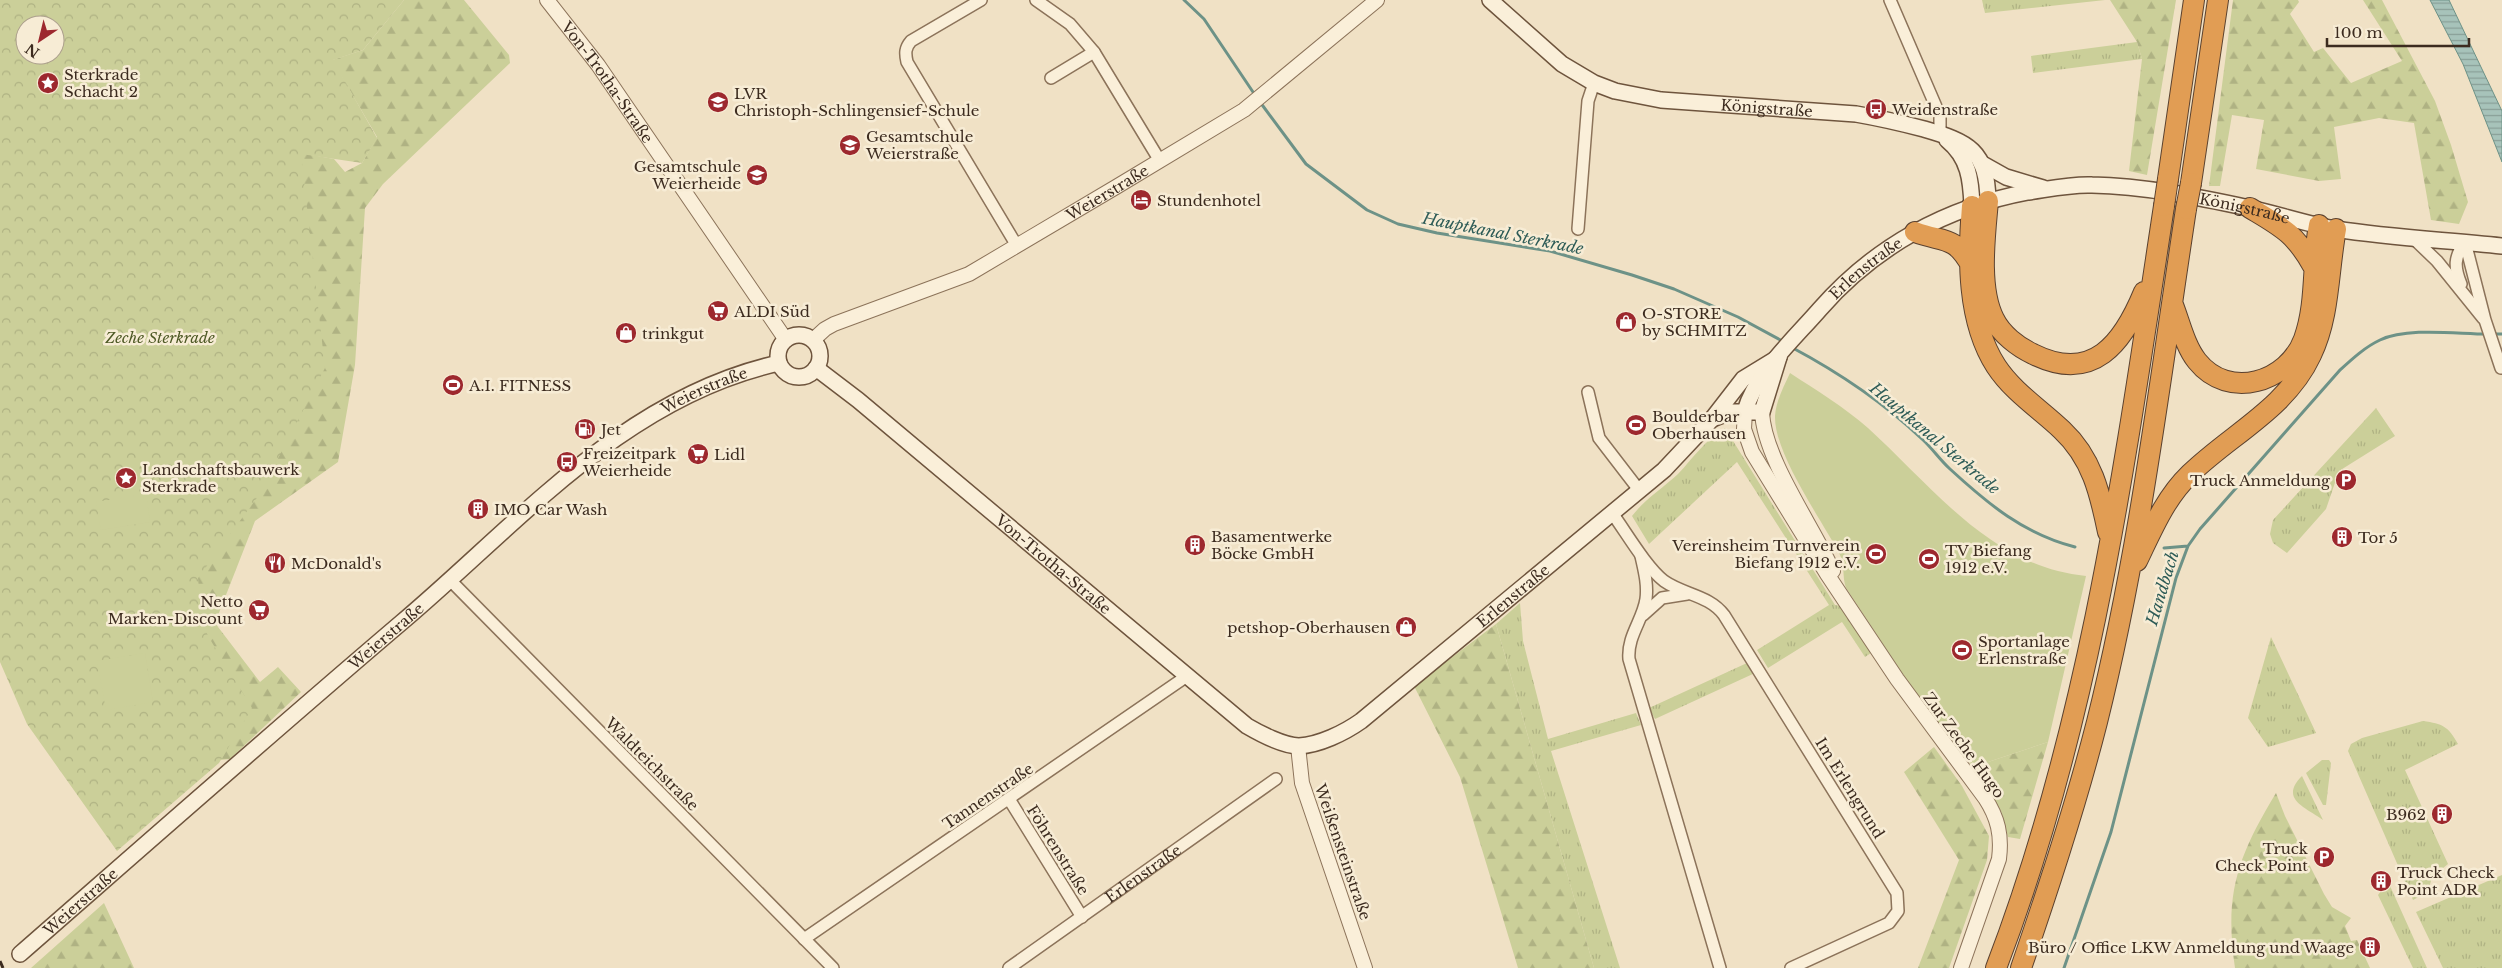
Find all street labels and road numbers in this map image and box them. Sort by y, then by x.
street label: Von-Trotha-Straße [557,17,658,146]
street label: Königstraße [1720,95,1814,120]
street label: Weierstraße [1061,160,1152,225]
street label: Königstraße [2198,188,2292,227]
street label: Erlenstraße [1825,233,1905,303]
street label: Weierstraße [656,363,749,418]
street label: Von-Trotha-Straße [991,509,1115,618]
street label: Erlenstraße [1472,560,1553,631]
street label: Weierstraße [344,598,427,674]
street label: Zur Zeche Hugo [1919,688,2009,802]
street label: Waldteichstraße [601,713,703,815]
street label: Im Erlengrund [1811,734,1889,842]
street label: Tannenstraße [939,759,1037,833]
street label: Weißensteinstraße [1310,781,1375,923]
street label: Föhrenstraße [1023,802,1093,898]
street label: Erlenstraße [1101,840,1185,907]
street label: Weierstraße [38,864,121,940]

